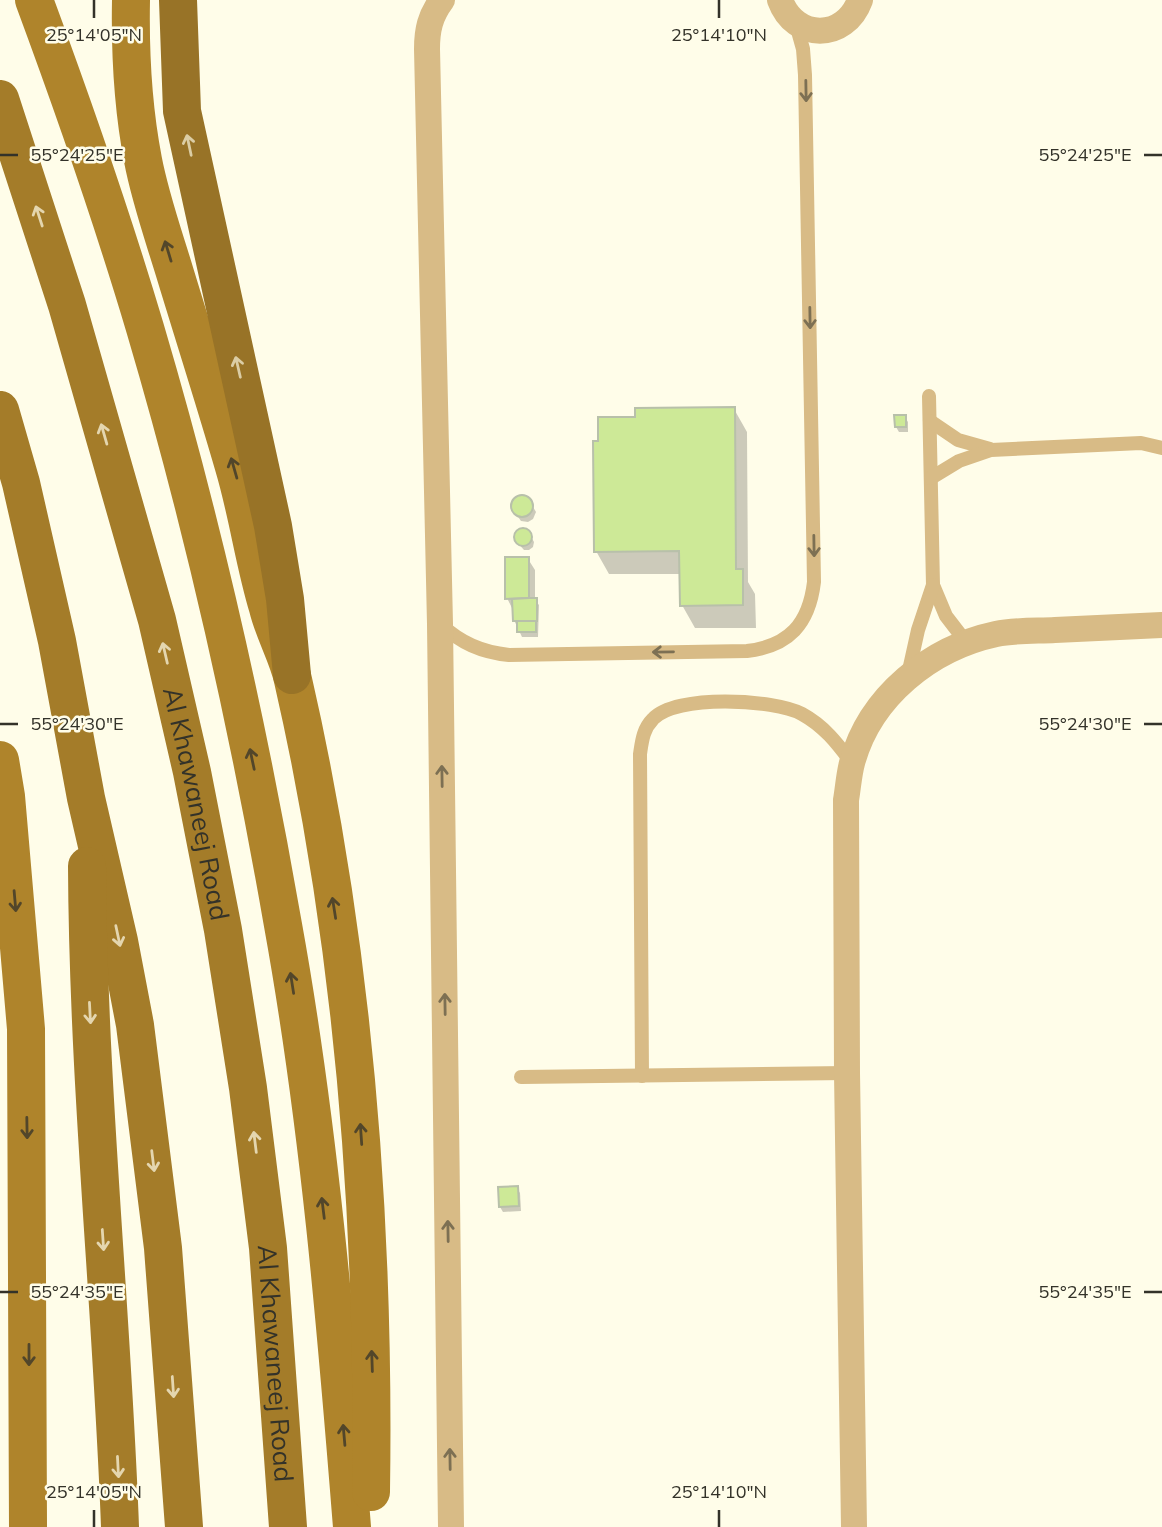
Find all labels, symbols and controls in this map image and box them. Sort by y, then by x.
text: 25°14'05"N [46,23,142,46]
text: 25°14'10"N [671,23,767,46]
one-way arrow [799,79,813,102]
one-way arrow [182,134,196,157]
text: 55°24'25"E [30,143,124,166]
text: 55°24'25"E [1038,143,1132,166]
one-way arrow [32,205,45,227]
one-way arrow [161,240,173,262]
one-way arrow [803,307,817,330]
one-way arrow [230,356,244,379]
one-way arrow [97,423,110,445]
one-way arrow [227,457,240,479]
one-way arrow [807,534,821,557]
one-way arrow [158,642,171,665]
one-way arrow [651,645,674,659]
street label: Al Khawaneej Road [156,683,237,923]
text: 55°24'30"E [30,712,124,735]
text: 55°24'30"E [1038,712,1132,735]
one-way arrow [244,748,258,771]
one-way arrow [435,765,449,788]
one-way arrow [9,889,22,912]
one-way arrow [327,897,340,920]
one-way arrow [111,924,125,947]
one-way arrow [285,972,298,995]
one-way arrow [438,993,452,1016]
one-way arrow [83,1001,96,1024]
one-way arrow [21,1116,34,1139]
one-way arrow [354,1123,367,1145]
one-way arrow [248,1131,261,1154]
one-way arrow [146,1149,159,1171]
one-way arrow [316,1197,329,1220]
one-way arrow [441,1220,454,1243]
one-way arrow [97,1228,110,1251]
street label: Al Khawaneej Road [251,1244,301,1483]
text: 55°24'35"E [30,1280,124,1303]
text: 55°24'35"E [1038,1280,1132,1303]
one-way arrow [22,1344,36,1367]
one-way arrow [365,1350,379,1373]
one-way arrow [167,1375,180,1398]
one-way arrow [337,1424,350,1446]
one-way arrow [443,1448,457,1471]
one-way arrow [112,1455,125,1478]
text: 25°14'05"N [46,1480,142,1503]
text: 25°14'10"N [671,1480,767,1503]

